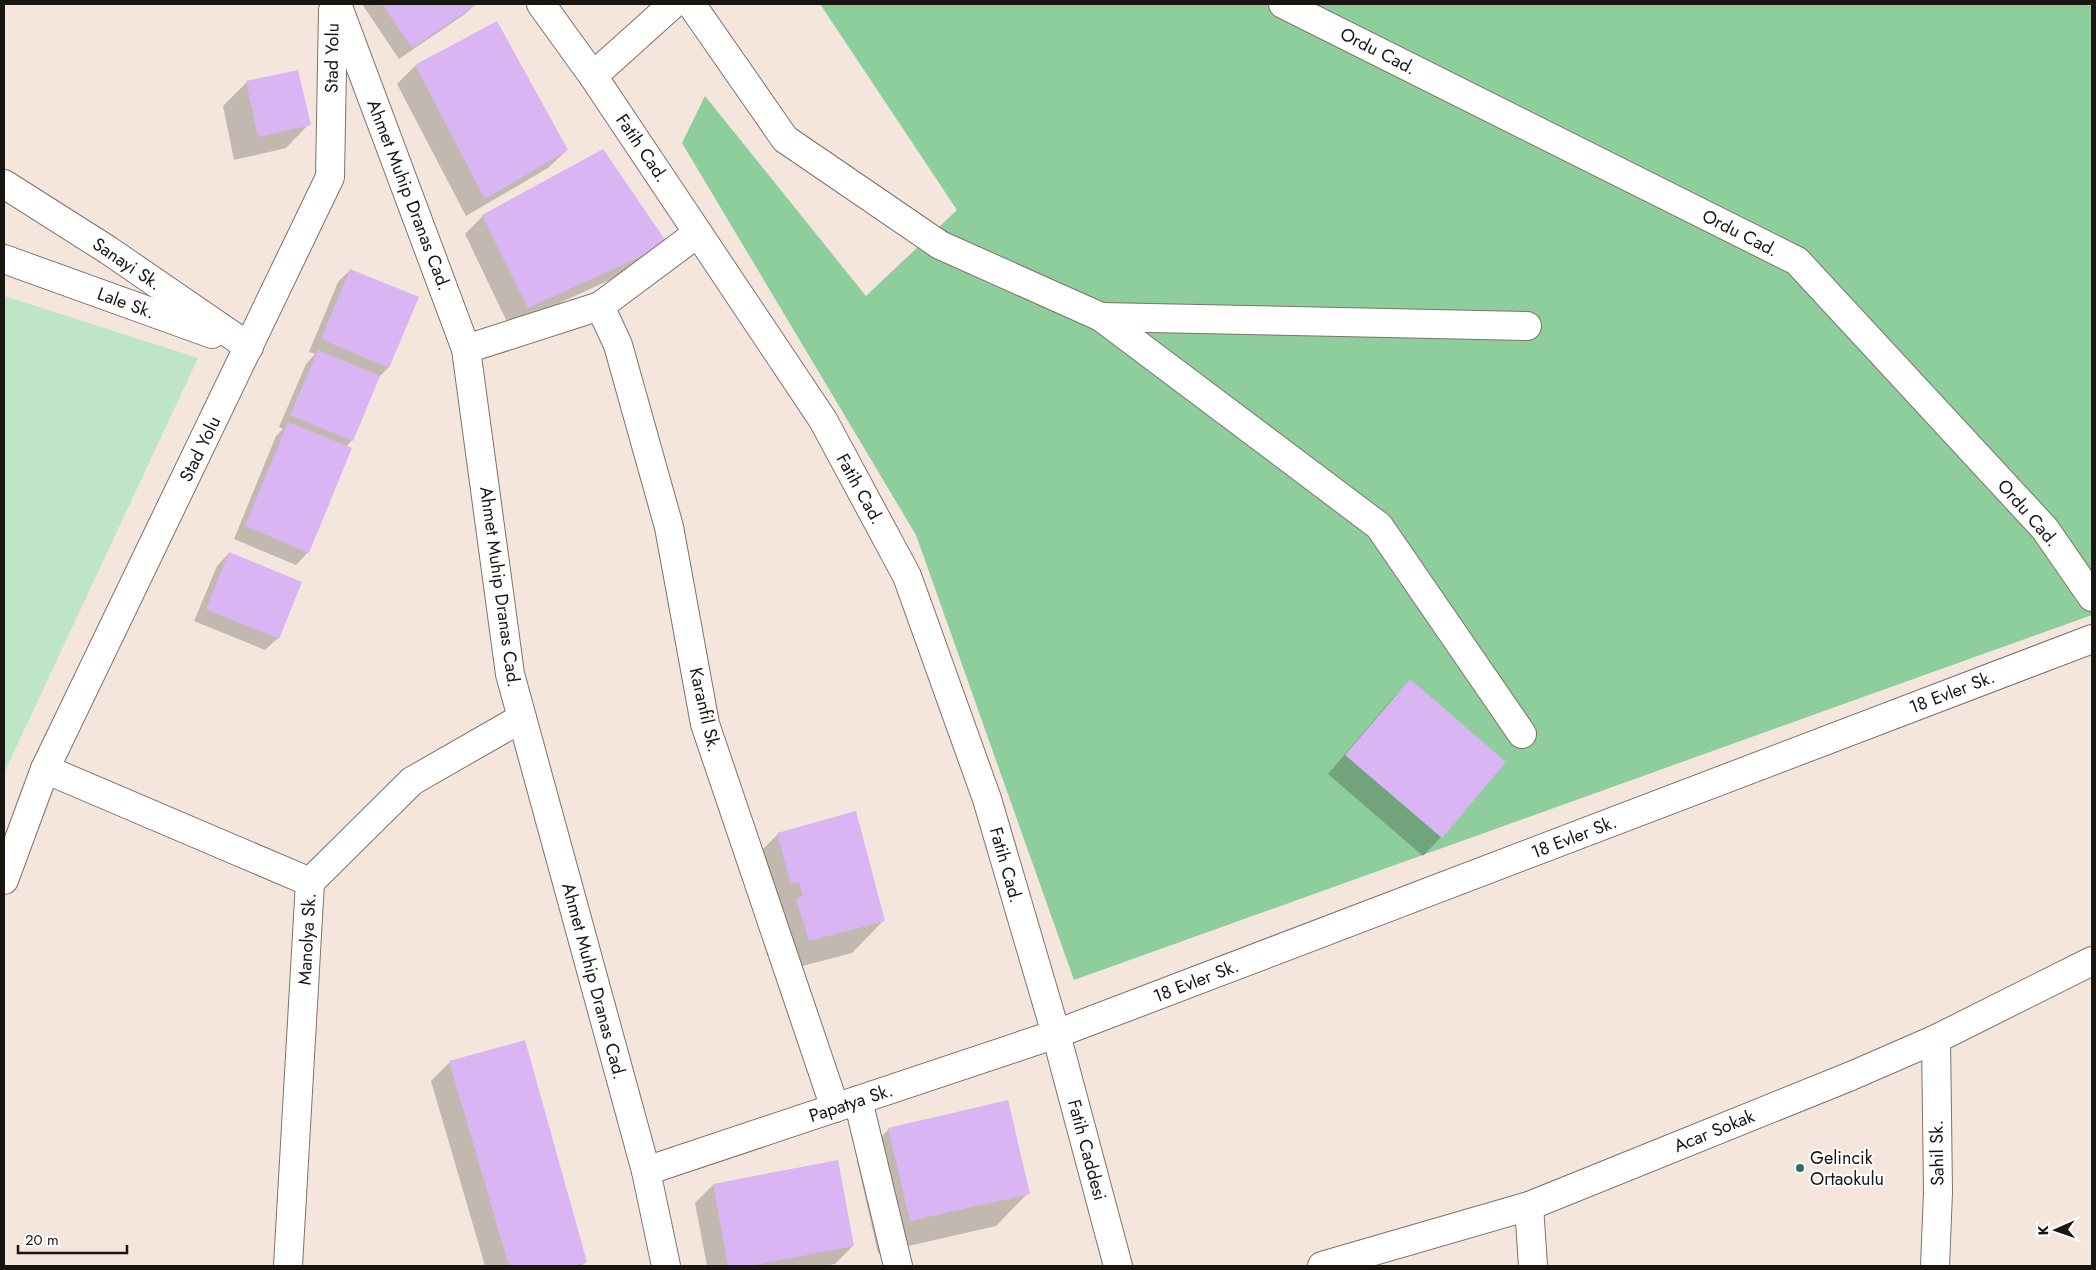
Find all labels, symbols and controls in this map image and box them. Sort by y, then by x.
street label: Ordu Cad. [1335,21,1421,81]
street label: Stad Yolu [318,23,346,93]
street label: Ahmet Muhip Dranas Cad. [361,96,457,294]
street label: Fatih Cad. [610,109,674,187]
street label: Ordu Cad. [1697,203,1783,263]
street label: Sanayi Sk. [87,231,167,297]
street label: Lale Sk. [94,281,158,325]
street label: Stad Yolu [173,412,227,486]
street label: Fatih Cad. [830,449,890,529]
street label: Ordu Cad. [1991,473,2065,553]
street label: Ahmet Muhip Dranas Cad. [473,485,527,689]
street label: 18 Evler Sk. [1905,664,1999,720]
street label: Karanfil Sk. [683,665,727,755]
street label: 18 Evler Sk. [1527,809,1621,865]
street label: Fatih Cad. [983,824,1029,906]
street label: Ahmet Muhip Dranas Cad. [555,880,633,1082]
street label: Manolya Sk. [292,892,322,986]
street label: 18 Evler Sk. [1149,953,1243,1009]
street label: Papatya Sk. [806,1077,896,1129]
street label: Fatih Caddesi [1061,1097,1113,1203]
street label: Acar Sokak [1670,1103,1758,1159]
street label: Sahil Sk. [1923,1120,1951,1186]
place label: Gelincik Ortaokulu [1810,1145,1884,1192]
marker: Gelincik Ortaokulu [1794,1162,1806,1174]
north arrow [2031,1205,2081,1255]
scale bar [18,1222,126,1254]
text: K [2033,1225,2053,1236]
text: 20 m [25,1229,59,1251]

